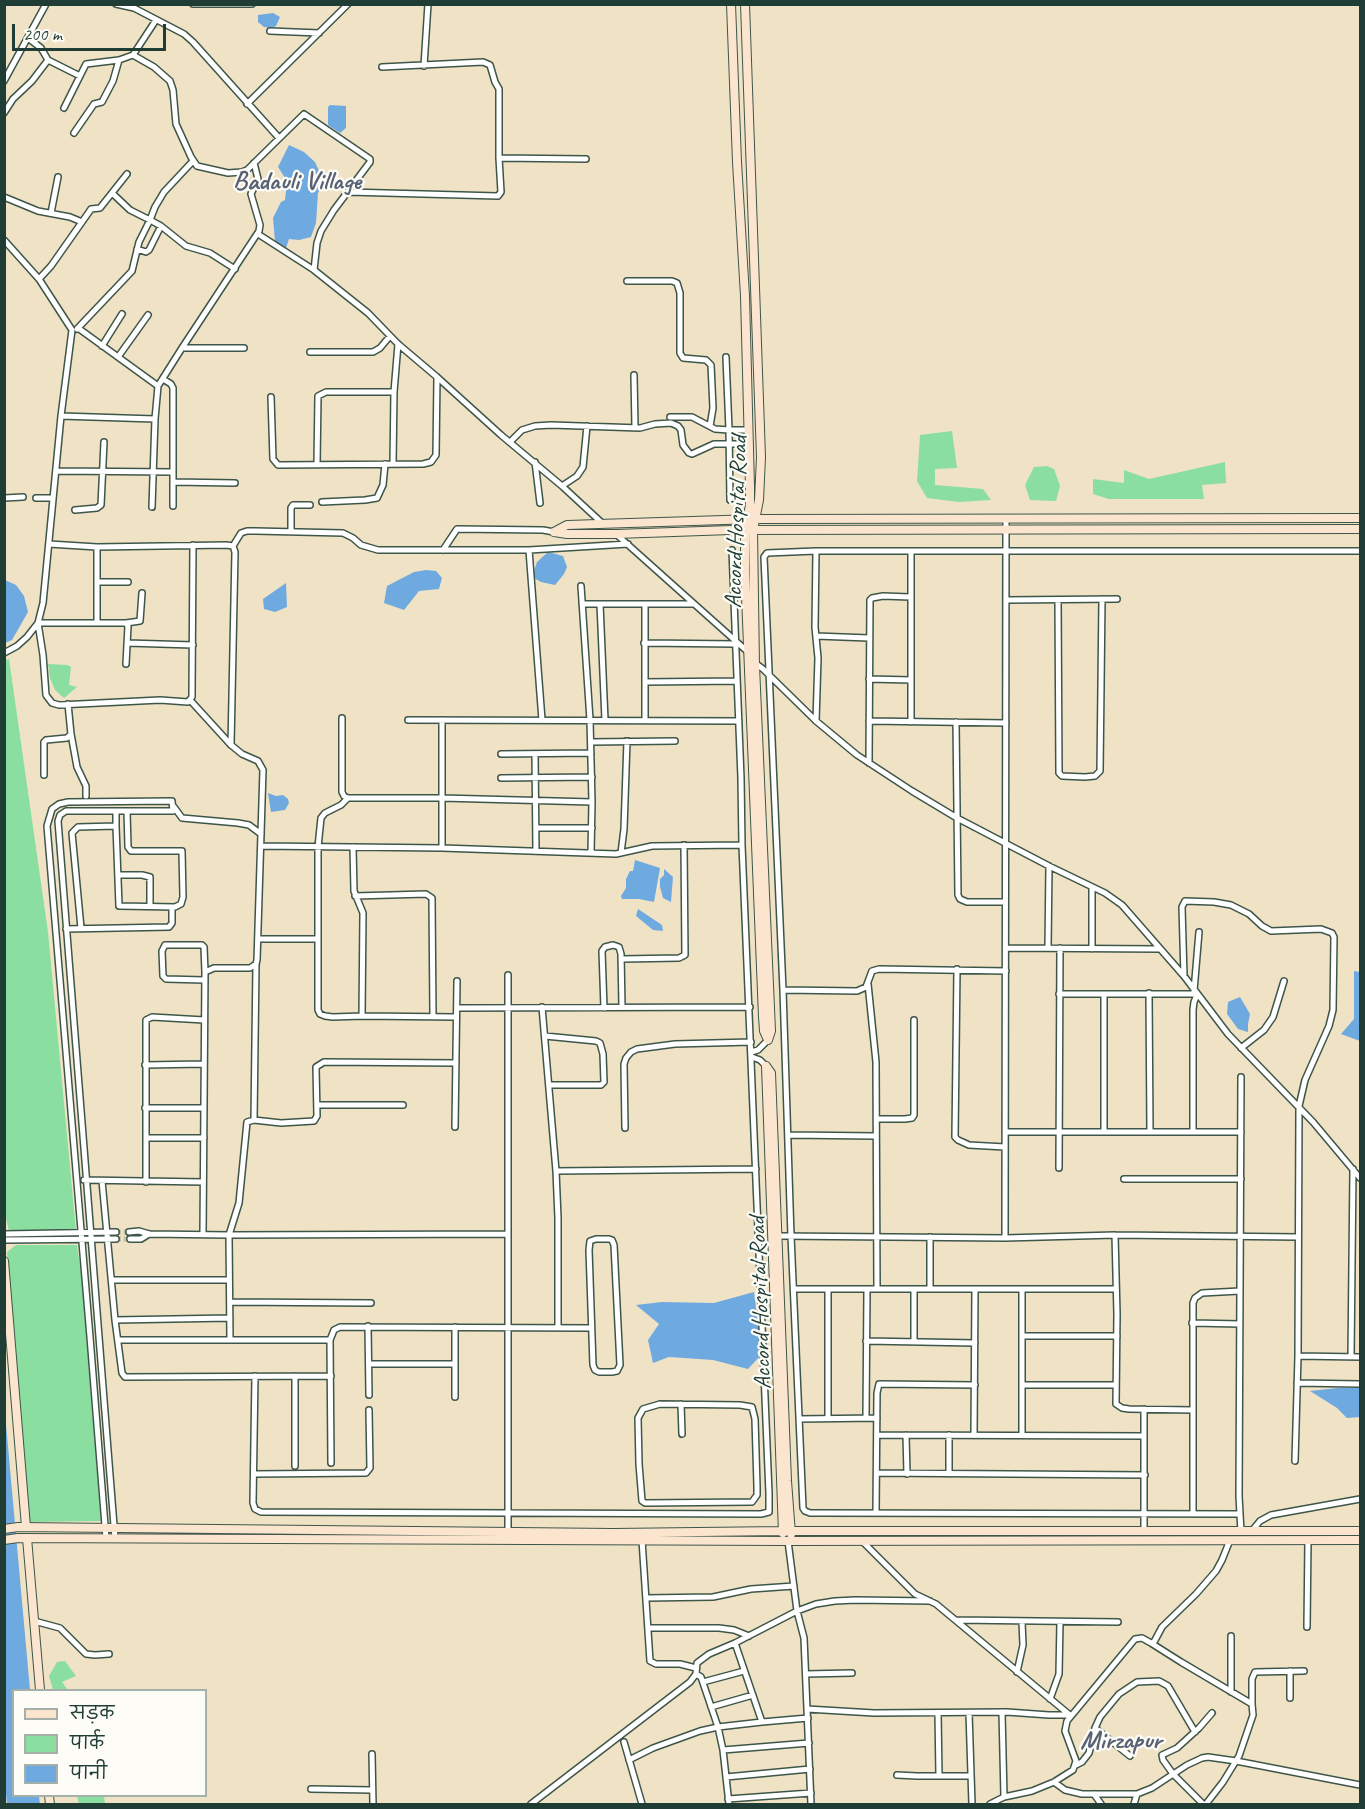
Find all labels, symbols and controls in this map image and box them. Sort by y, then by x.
scale bar [15,12,170,50]
text: 200 m [23,23,62,45]
district label: Badauli Village [233,166,361,198]
street label: Accord Hospital Road [720,435,754,609]
street label: Accord Hospital Road [744,1216,778,1390]
legend [12,1689,207,1797]
text: सड़क [70,1702,114,1724]
district label: Mirzapur [1080,1725,1162,1757]
text: पार्क [70,1732,104,1754]
text: पानी [70,1762,107,1784]

